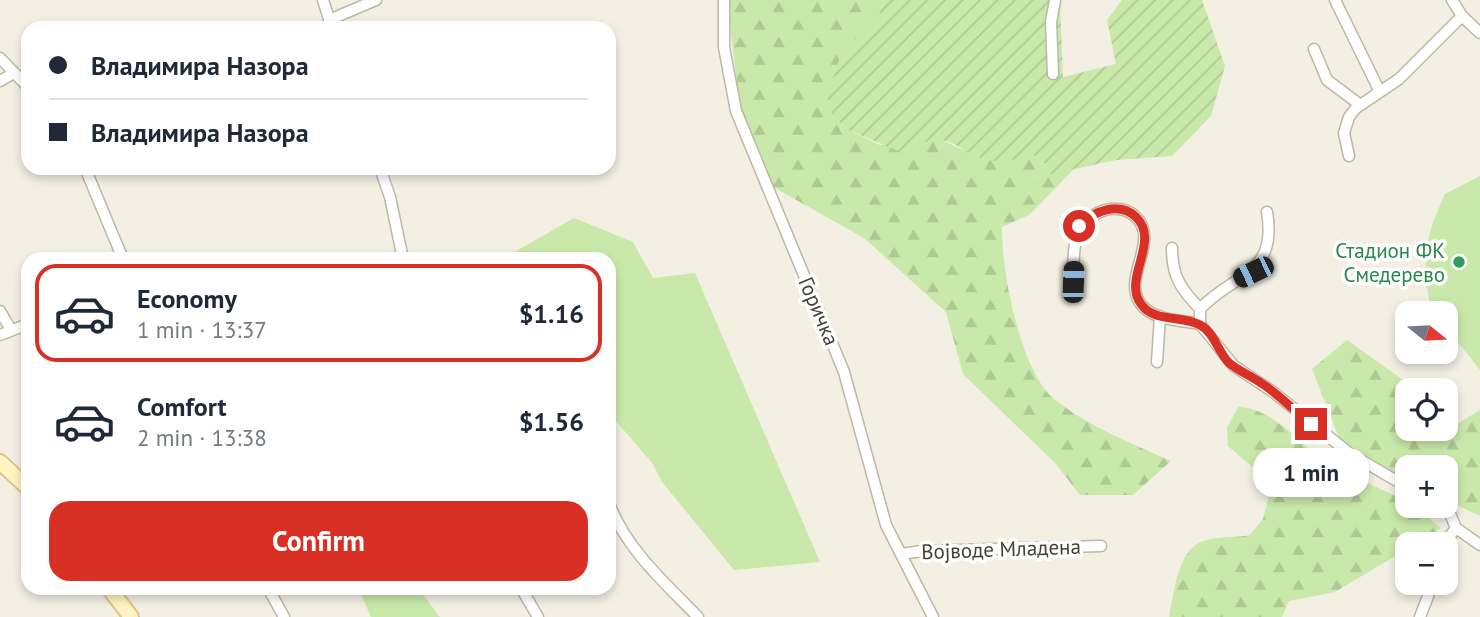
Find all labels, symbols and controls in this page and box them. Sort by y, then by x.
text: Владимира Назора [91,49,309,82]
text: Владимира Назора [91,116,309,149]
route start [1063,210,1095,242]
place label: Стадион ФК Смедерево [1335,237,1445,288]
car [1230,253,1277,291]
marker: Стадион ФК Смедерево [1451,254,1467,270]
car [1062,261,1085,303]
street label: Горичка [793,273,845,349]
icon: car [53,282,116,345]
text: Economy [137,282,237,315]
text: $1.16 [519,297,584,330]
north arrow [1395,301,1458,364]
map controls [1395,301,1458,595]
text: 1 min · 13:37 [137,315,267,344]
button: locate [1395,378,1458,441]
icon: car [53,390,116,453]
text: Comfort [137,390,227,423]
text: $1.56 [519,405,584,438]
route end [1295,408,1327,440]
text: 2 min · 13:38 [137,423,267,452]
callout: 1 min [1253,448,1369,498]
button: + [1395,455,1458,518]
text: 1 min [1283,458,1339,487]
button: Confirm [49,501,588,581]
button: − [1395,532,1458,595]
street label: Војводе Младена [921,533,1081,565]

